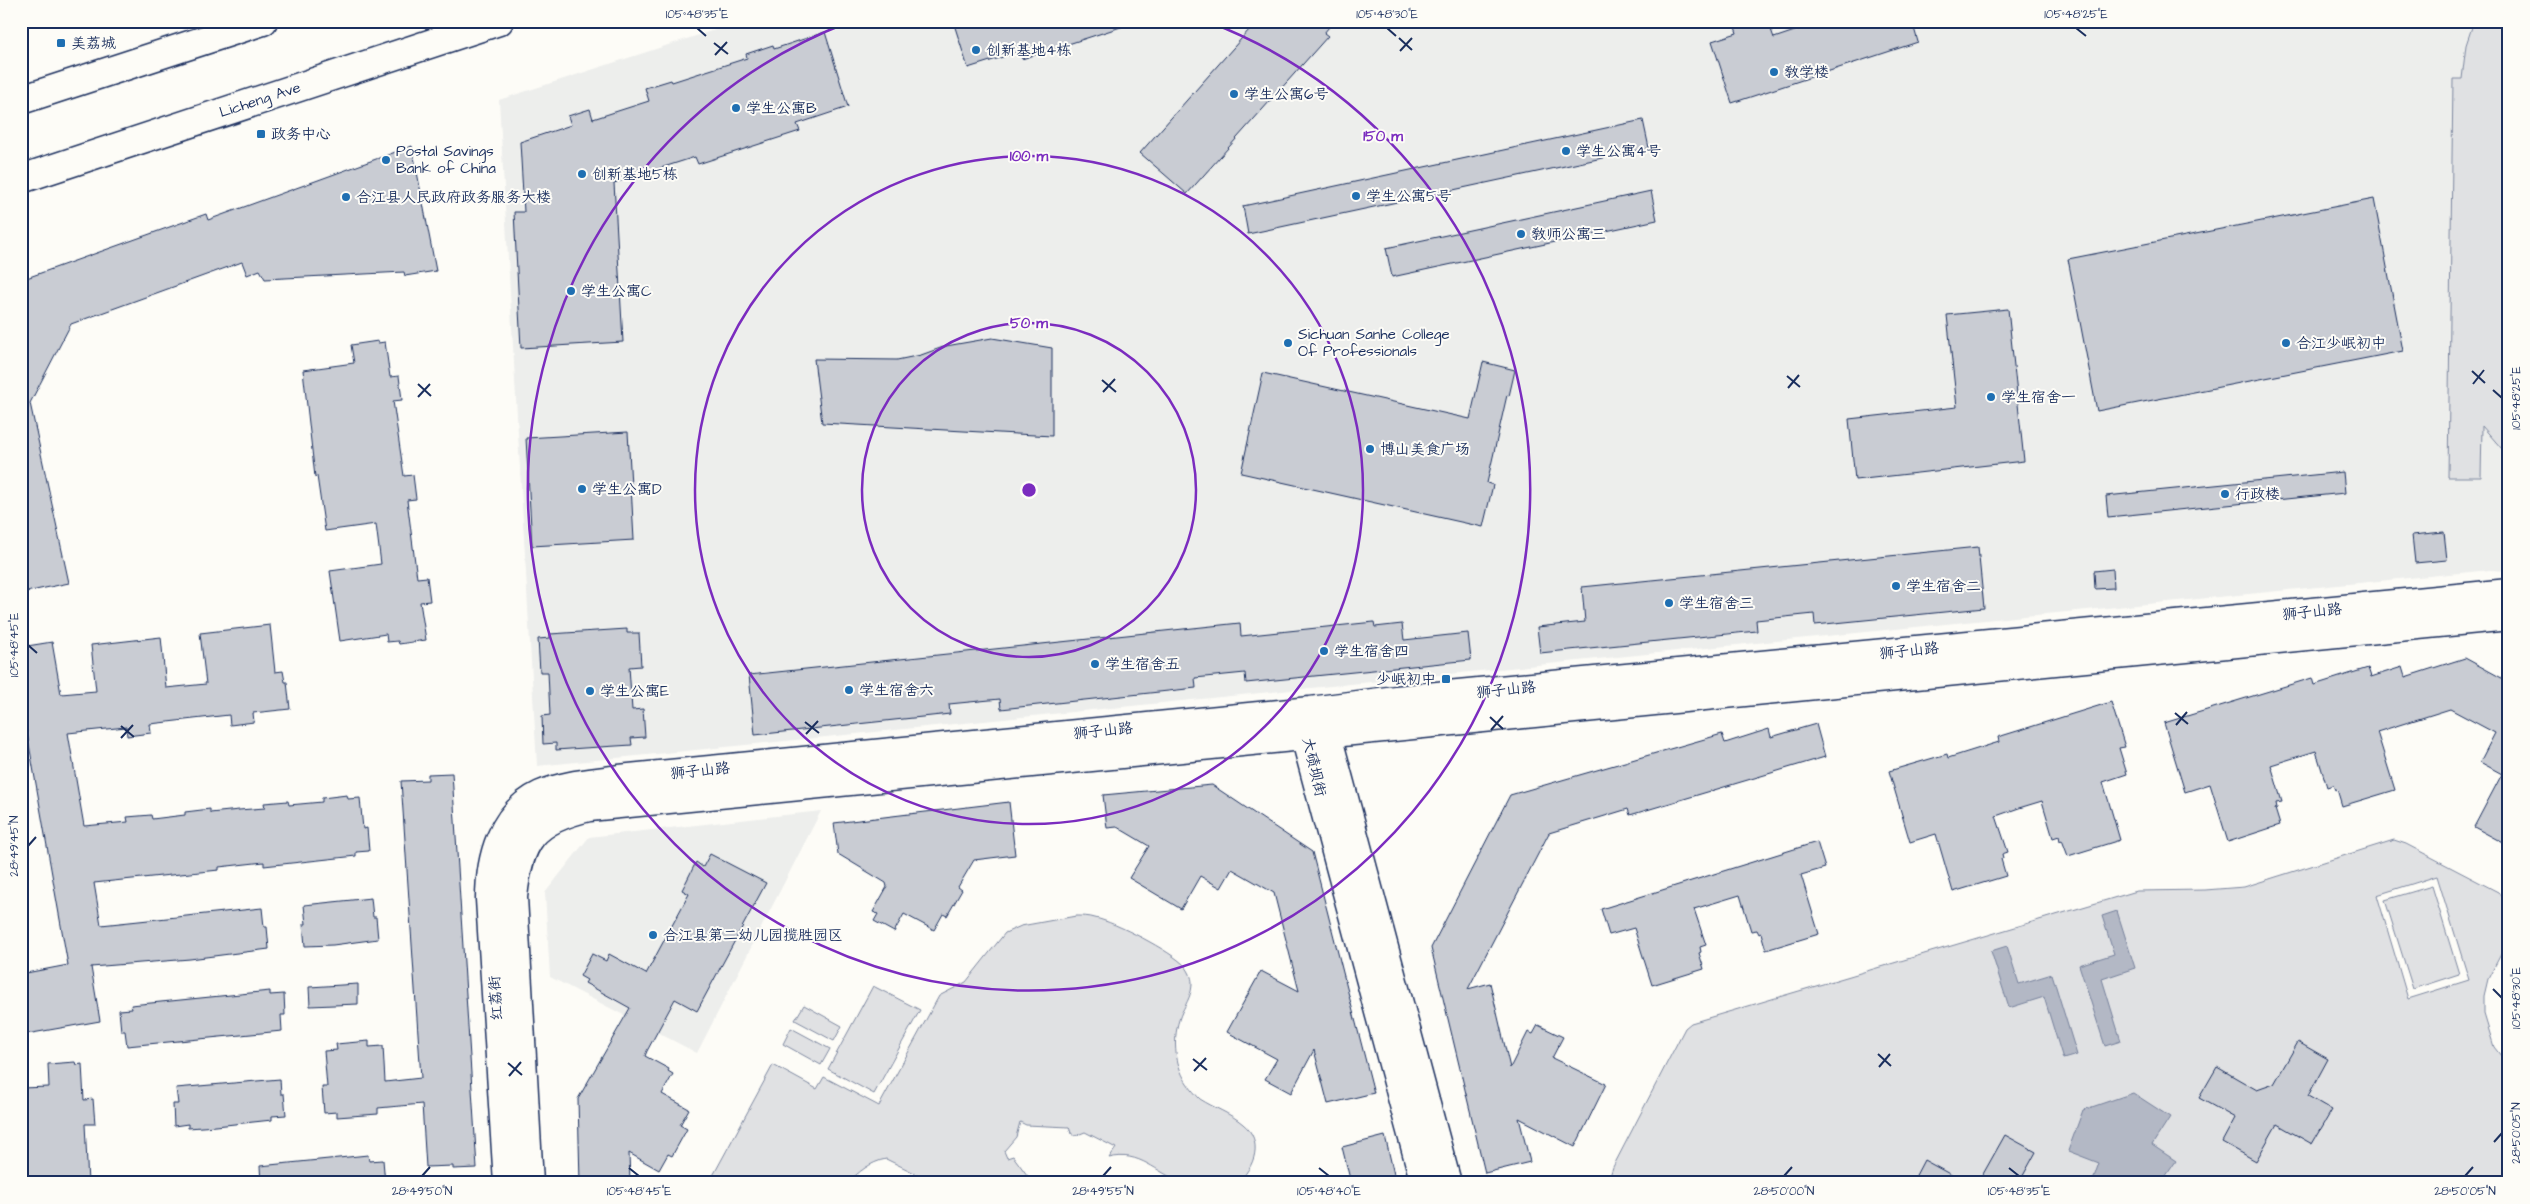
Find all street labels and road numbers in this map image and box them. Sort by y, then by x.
street label: Licheng Ave [217,77,304,124]
street label: 狮子山路 [2281,598,2343,626]
street label: 狮子山路 [1878,637,1940,665]
street label: 狮子山路 [1475,676,1537,704]
street label: 狮子山路 [1072,717,1134,745]
street label: 大碛坝街 [1297,735,1331,799]
street label: 狮子山路 [669,757,731,785]
street label: 红荔街 [484,975,508,1021]

